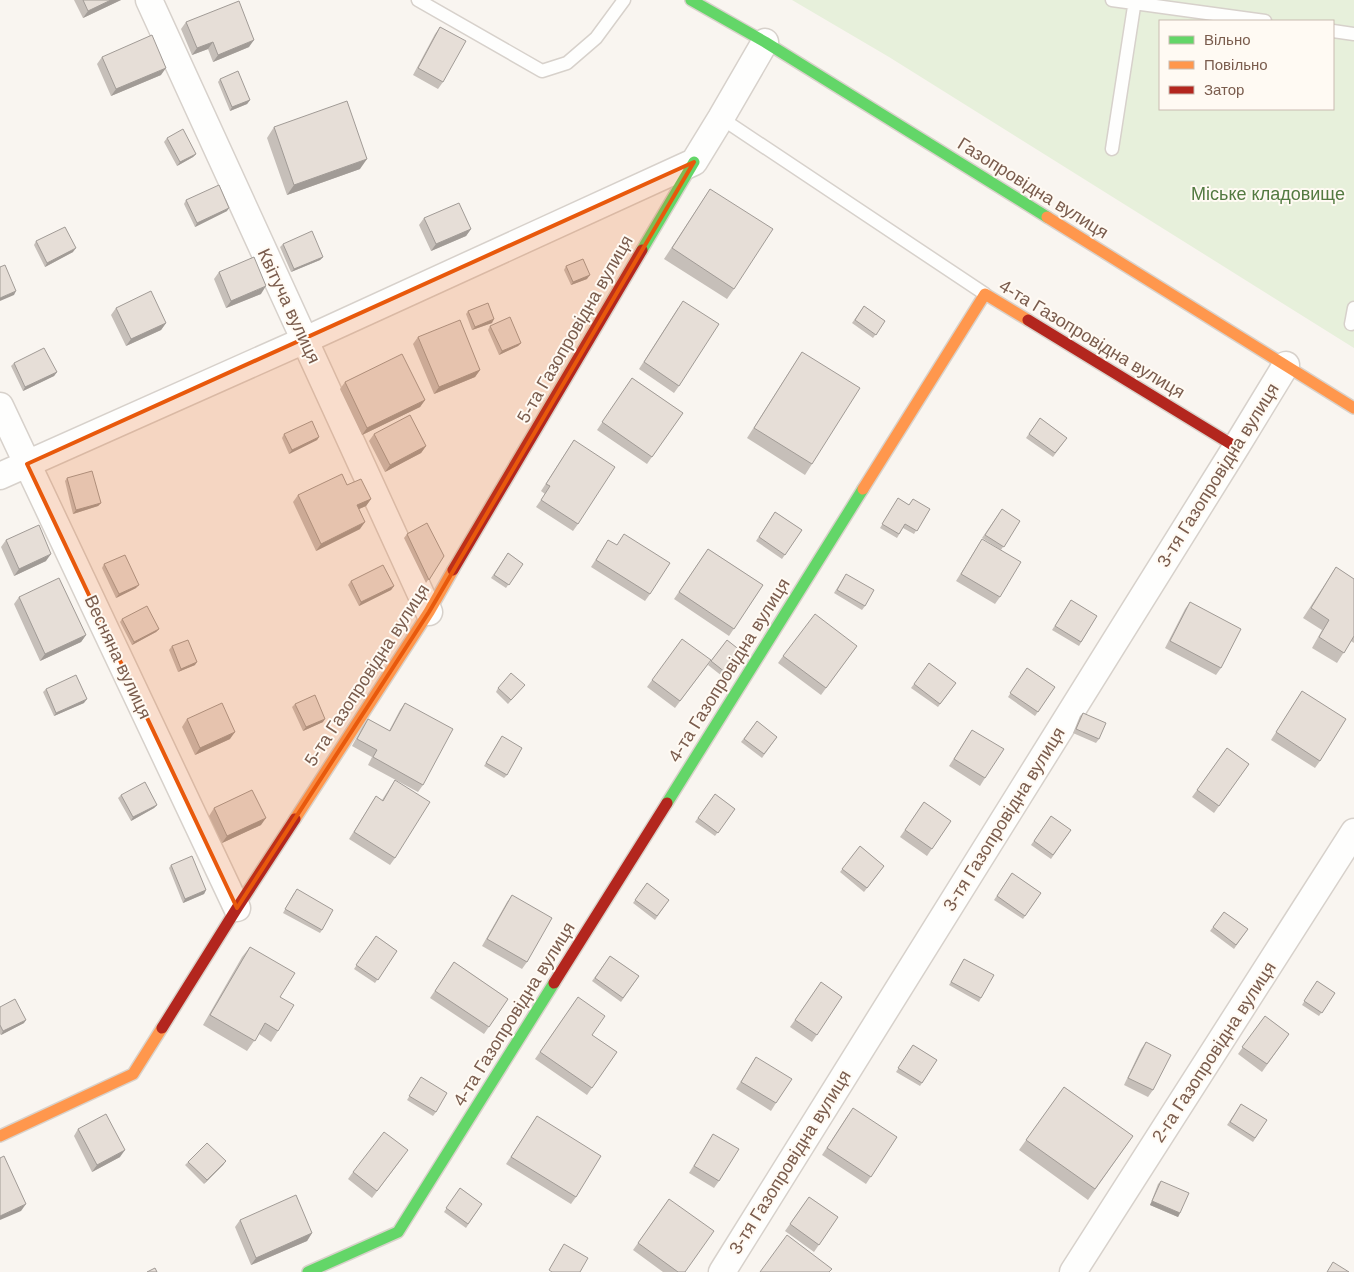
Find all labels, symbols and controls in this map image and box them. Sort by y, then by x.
legend [1159,20,1334,110]
text: Вільно [1204,31,1251,48]
text: Повільно [1204,56,1268,73]
text: Затор [1204,81,1244,98]
street label: Газопровідна вулиця [954,133,1112,243]
park label: Міське кладовище [1191,184,1345,204]
street label: 5-та Газопровідна вулиця [513,232,637,426]
street label: Квітуча вулиця [254,245,324,367]
street label: 4-та Газопровідна вулиця [996,276,1188,402]
street label: 3-тя Газопровідна вулиця [1153,379,1283,571]
street label: 4-та Газопровідна вулиця [664,574,794,766]
street label: 5-та Газопровідна вулиця [301,580,433,770]
street label: Весняна вулиця [81,592,155,722]
street label: 3-тя Газопровідна вулиця [939,723,1069,915]
street label: 4-та Газопровідна вулиця [449,918,579,1110]
street label: 2-га Газопровідна вулиця [1148,958,1280,1146]
street label: 3-тя Газопровідна вулиця [725,1066,855,1258]

